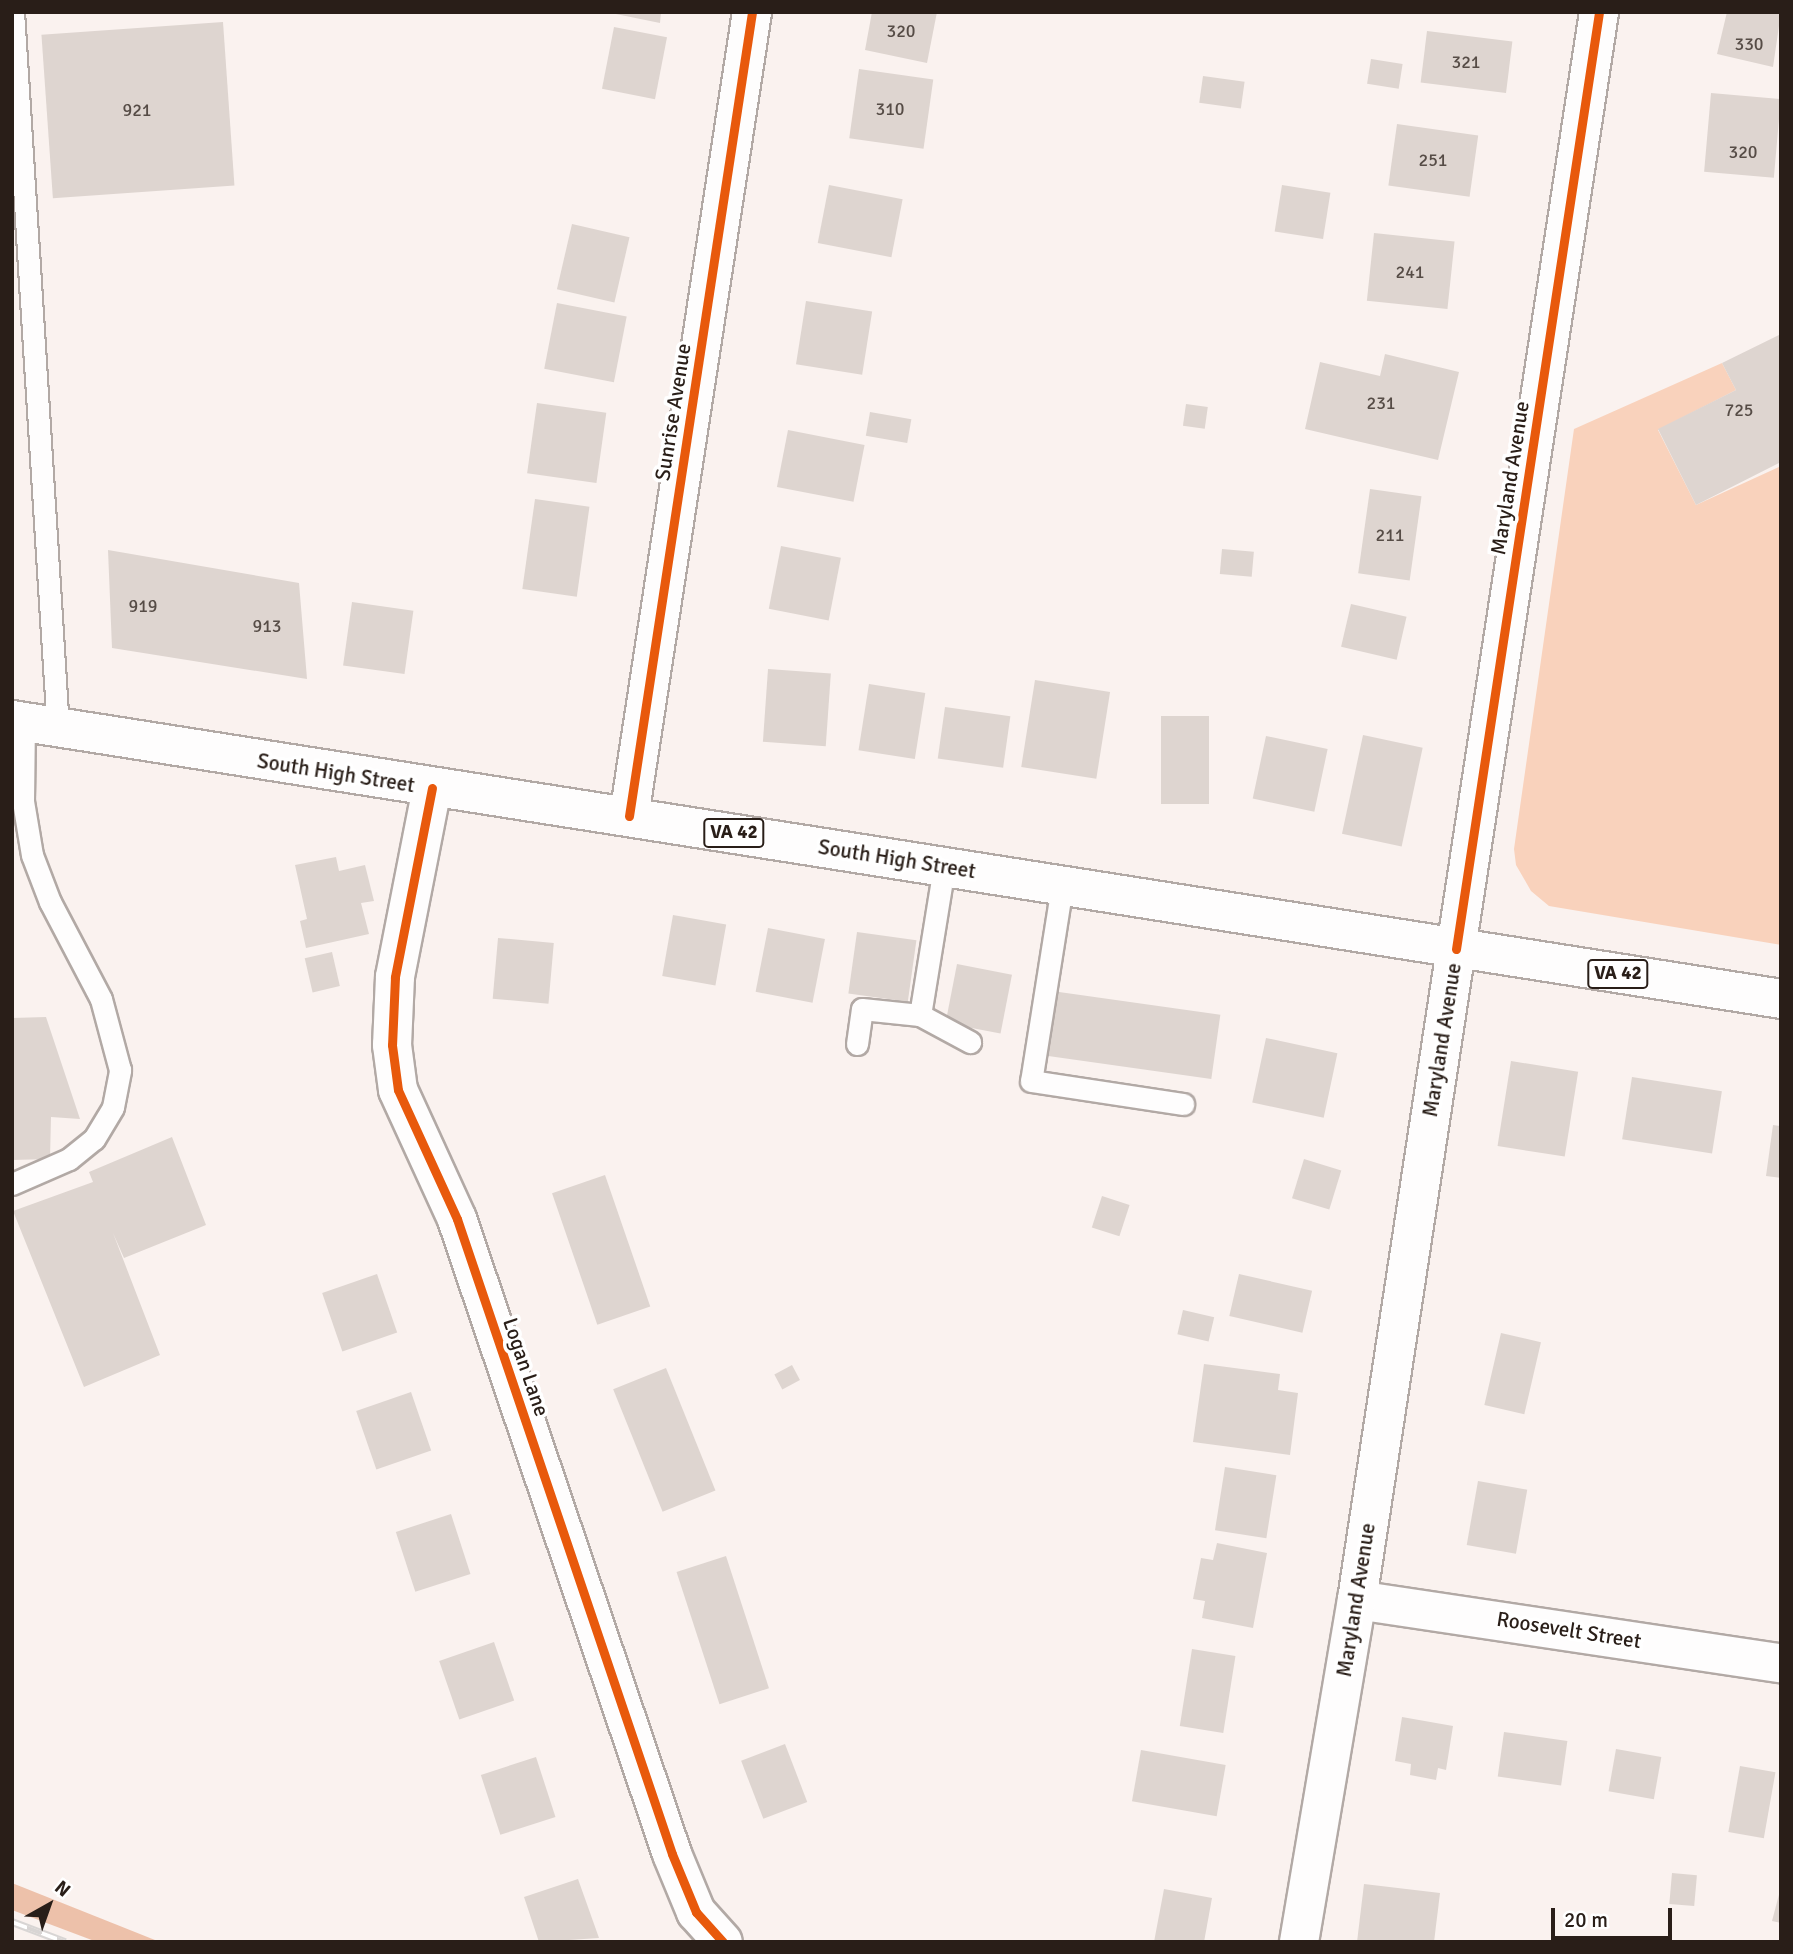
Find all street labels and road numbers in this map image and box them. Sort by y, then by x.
street label: Sunrise Avenue [650,342,696,482]
street label: Maryland Avenue [1485,399,1535,557]
street label: South High Street [255,748,417,798]
road number: VA 42 [702,818,766,848]
street label: South High Street [816,834,978,884]
road number: VA 42 [1586,958,1650,990]
street label: Maryland Avenue [1417,961,1467,1119]
street label: Logan Lane [497,1314,555,1420]
street label: Maryland Avenue [1331,1521,1381,1679]
street label: Roosevelt Street [1495,1606,1643,1654]

